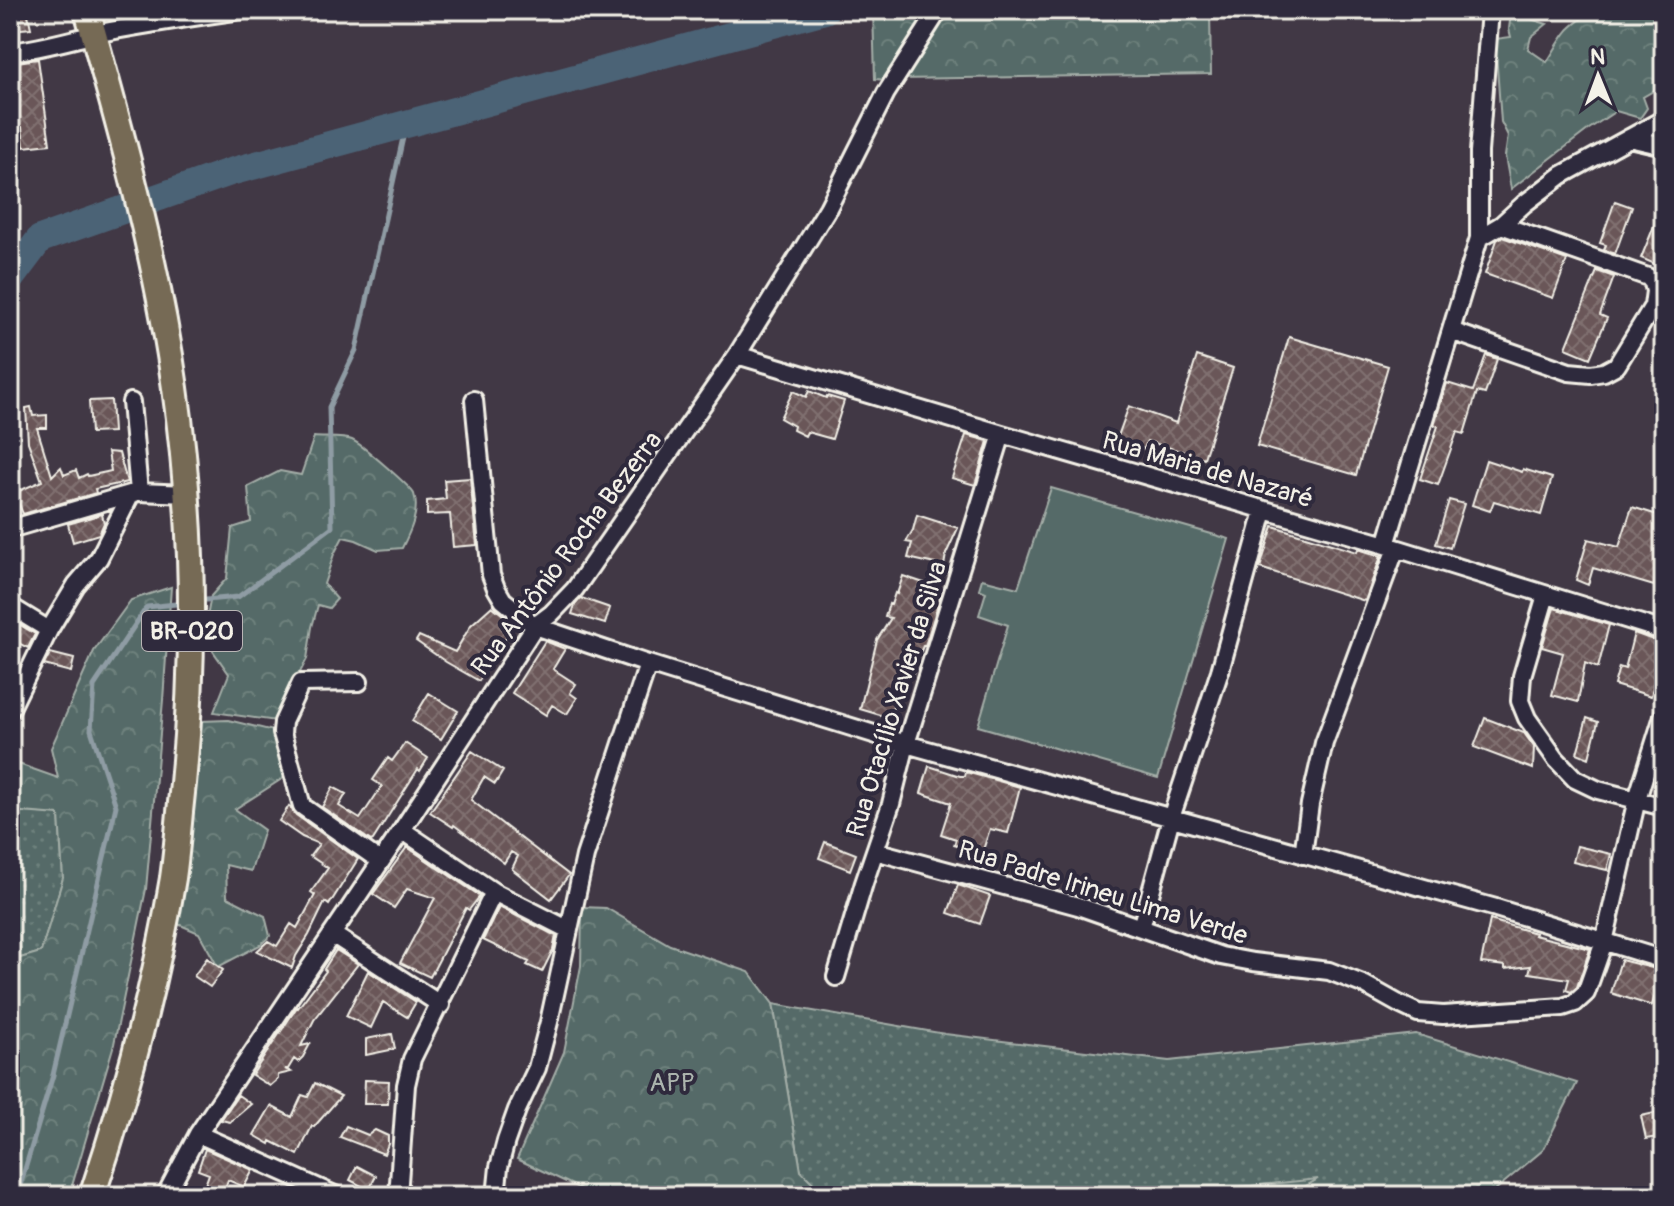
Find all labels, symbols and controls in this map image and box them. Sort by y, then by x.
north arrow [1558,36,1638,116]
text: N [1590,43,1605,71]
street label: Rua Antônio Rocha Bezerra [464,425,669,682]
street label: Rua Maria de Nazaré [1098,425,1317,515]
street label: Rua Otacílio Xavier da Silva [840,557,954,841]
road number: BR-020 [142,611,242,651]
street label: Rua Padre Irineu Lima Verde [954,834,1251,952]
park label: APP [649,1067,695,1099]

